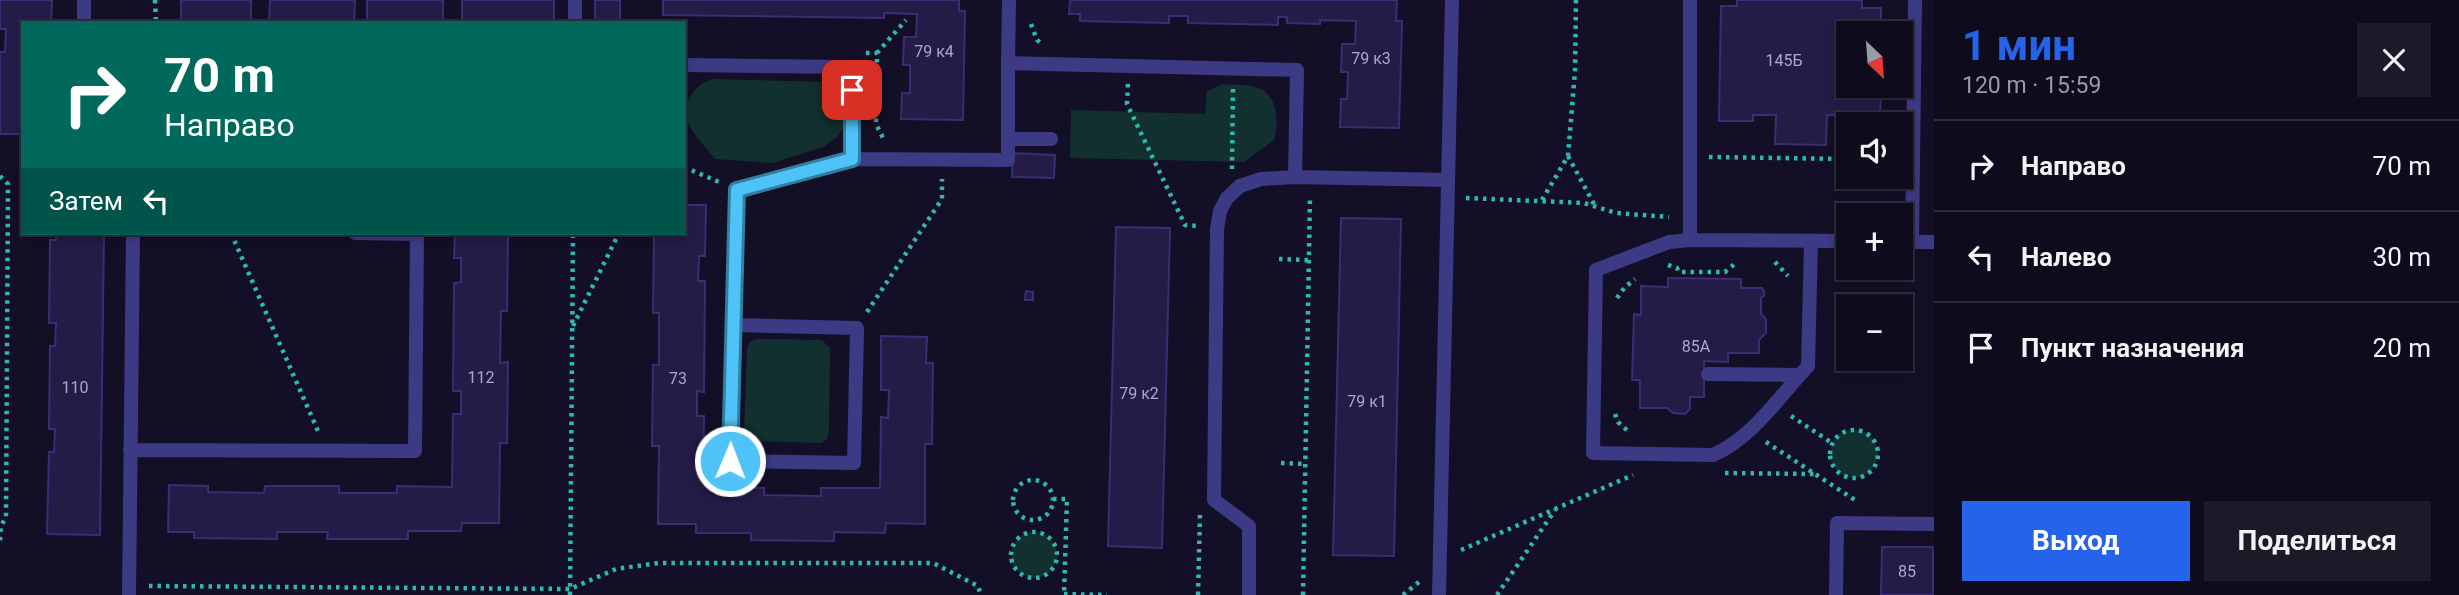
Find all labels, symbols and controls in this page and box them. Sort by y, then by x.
north arrow [1836,21,1913,98]
map controls [1836,21,1913,371]
text: 1 мин [1962,21,2076,70]
button: close [2357,23,2431,97]
house number: 79 к4 [914,42,954,61]
text: 70 m [164,47,275,104]
icon: right [49,49,140,140]
house number: 79 к3 [1351,49,1391,68]
house number: 145Б [1765,51,1803,70]
pin [822,60,882,120]
icon: arrive [833,71,871,109]
text: 120 m · 15:59 [1962,72,2101,99]
text: Направо [164,106,295,144]
button: sound [1836,112,1913,189]
icon: right [1962,147,2000,185]
text: Направо [2021,151,2126,181]
text: 70 m [2373,151,2431,181]
icon: left [137,182,175,220]
text: Затем [49,186,123,216]
button: + [1836,203,1913,280]
icon: left [1962,238,2000,276]
text: Налево [2021,242,2111,272]
text: 30 m [2373,242,2431,272]
button: − [1836,294,1913,371]
icon: arrive [1962,329,2000,367]
text: Пункт назначения [2021,333,2245,363]
text: 20 m [2373,333,2431,363]
house number: 85А [1682,337,1711,356]
house number: 112 [468,368,494,387]
house number: 73 [669,369,687,388]
house number: 110 [62,378,88,397]
house number: 79 к2 [1119,384,1159,403]
house number: 79 к1 [1347,392,1387,411]
position arrow [693,424,767,498]
button: Выход [1962,501,2190,581]
button: Поделиться [2204,501,2431,581]
house number: 85 [1898,562,1916,581]

